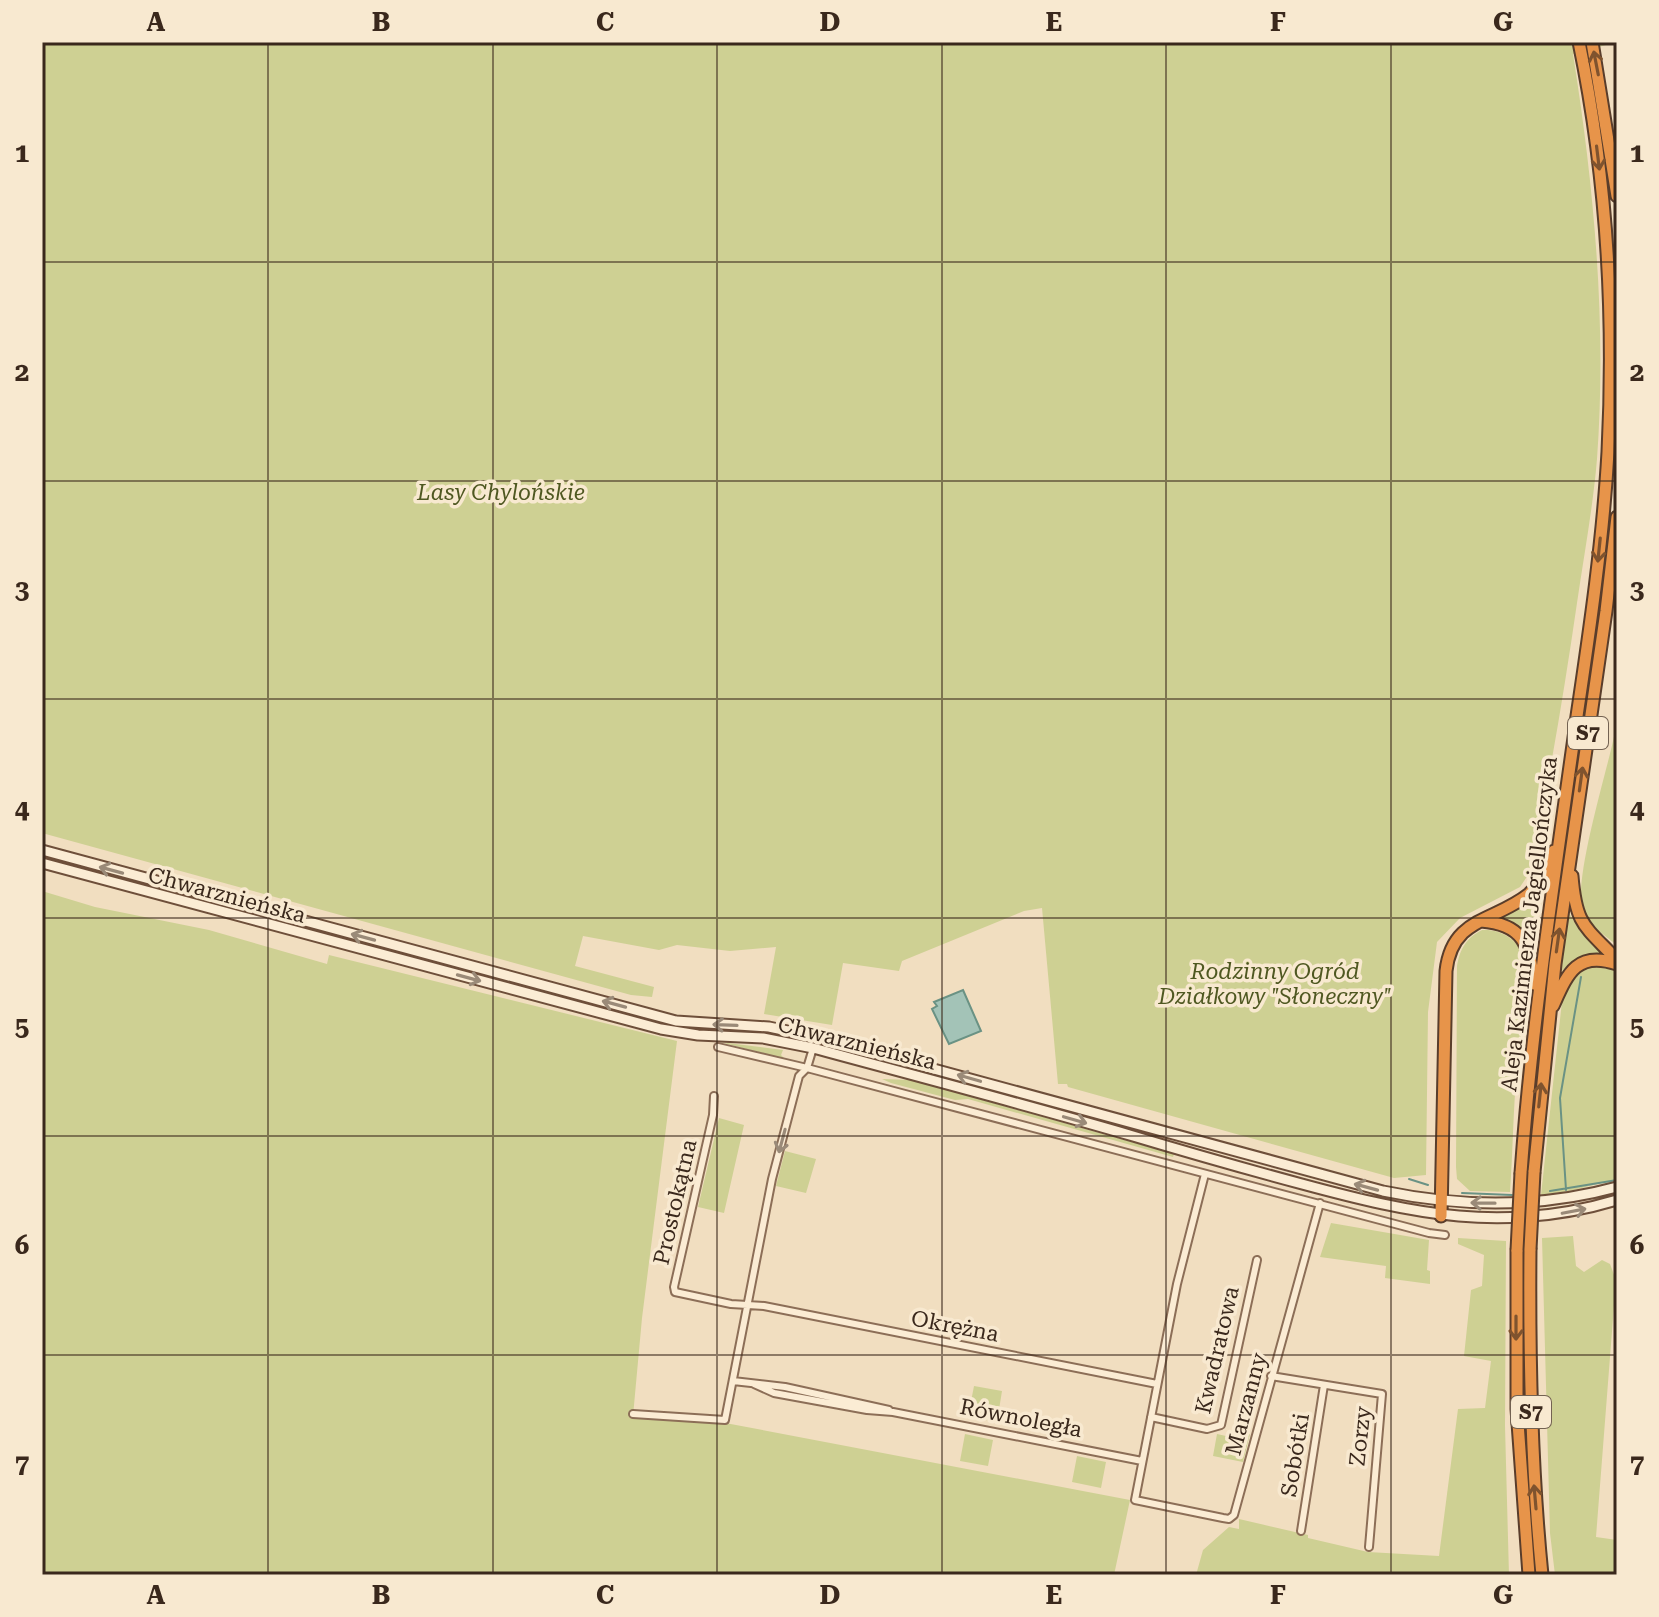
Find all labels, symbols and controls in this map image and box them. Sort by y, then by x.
text: A [147,7,166,37]
text: B [372,7,390,37]
text: C [596,7,614,37]
text: D [820,7,840,37]
text: E [1046,7,1062,37]
text: F [1270,7,1286,37]
text: G [1493,7,1513,37]
one-way arrow [1588,51,1603,77]
text: 1 [15,138,29,168]
text: 1 [1630,138,1644,168]
one-way arrow [1591,145,1606,171]
text: 2 [15,357,29,387]
text: 2 [1630,357,1644,387]
park label: Lasy Chylońskie [416,480,585,505]
one-way arrow [1591,536,1606,563]
text: 3 [15,575,29,605]
text: 3 [1630,575,1644,605]
road number: S7 [1568,717,1608,749]
street label: Aleja Kazimierza Jagiellończyka [1496,755,1562,1093]
one-way arrow [1574,767,1589,792]
text: 4 [15,794,30,824]
text: 4 [1630,794,1645,824]
one-way arrow [99,862,125,877]
street label: Chwarznieńska [146,862,309,928]
one-way arrow [1551,928,1566,953]
one-way arrow [350,929,376,944]
park label: Rodzinny Ogród Działkowy "Słoneczny" [1157,959,1392,1009]
one-way arrow [455,971,481,986]
one-way arrow [601,996,627,1011]
street label: Chwarznieńska [775,1011,939,1075]
text: 5 [15,1012,29,1042]
text: 5 [1630,1012,1644,1042]
one-way arrow [712,1017,739,1032]
one-way arrow [956,1070,982,1085]
one-way arrow [1533,1082,1548,1108]
one-way arrow [1062,1113,1088,1128]
one-way arrow [774,1127,789,1153]
street label: Prostokątna [648,1137,702,1267]
one-way arrow [1354,1178,1380,1193]
one-way arrow [1470,1196,1497,1211]
one-way arrow [1561,1202,1587,1217]
text: 6 [15,1230,29,1260]
text: 6 [1630,1230,1644,1260]
street label: Kwadratowa [1190,1284,1244,1416]
street label: Okrężna [909,1305,1001,1347]
one-way arrow [1508,1314,1524,1341]
street label: Marzanny [1220,1350,1272,1458]
street label: Równoległa [958,1394,1084,1442]
road number: S7 [1511,1396,1551,1428]
street label: Zorzy [1344,1405,1376,1467]
street label: Sobótki [1276,1411,1314,1499]
text: 7 [15,1449,29,1479]
text: 7 [1630,1449,1644,1479]
one-way arrow [1527,1484,1542,1511]
text: A [147,1580,166,1610]
text: B [372,1580,390,1610]
text: C [596,1580,614,1610]
text: D [820,1580,840,1610]
text: E [1046,1580,1062,1610]
text: F [1270,1580,1286,1610]
text: G [1493,1580,1513,1610]

